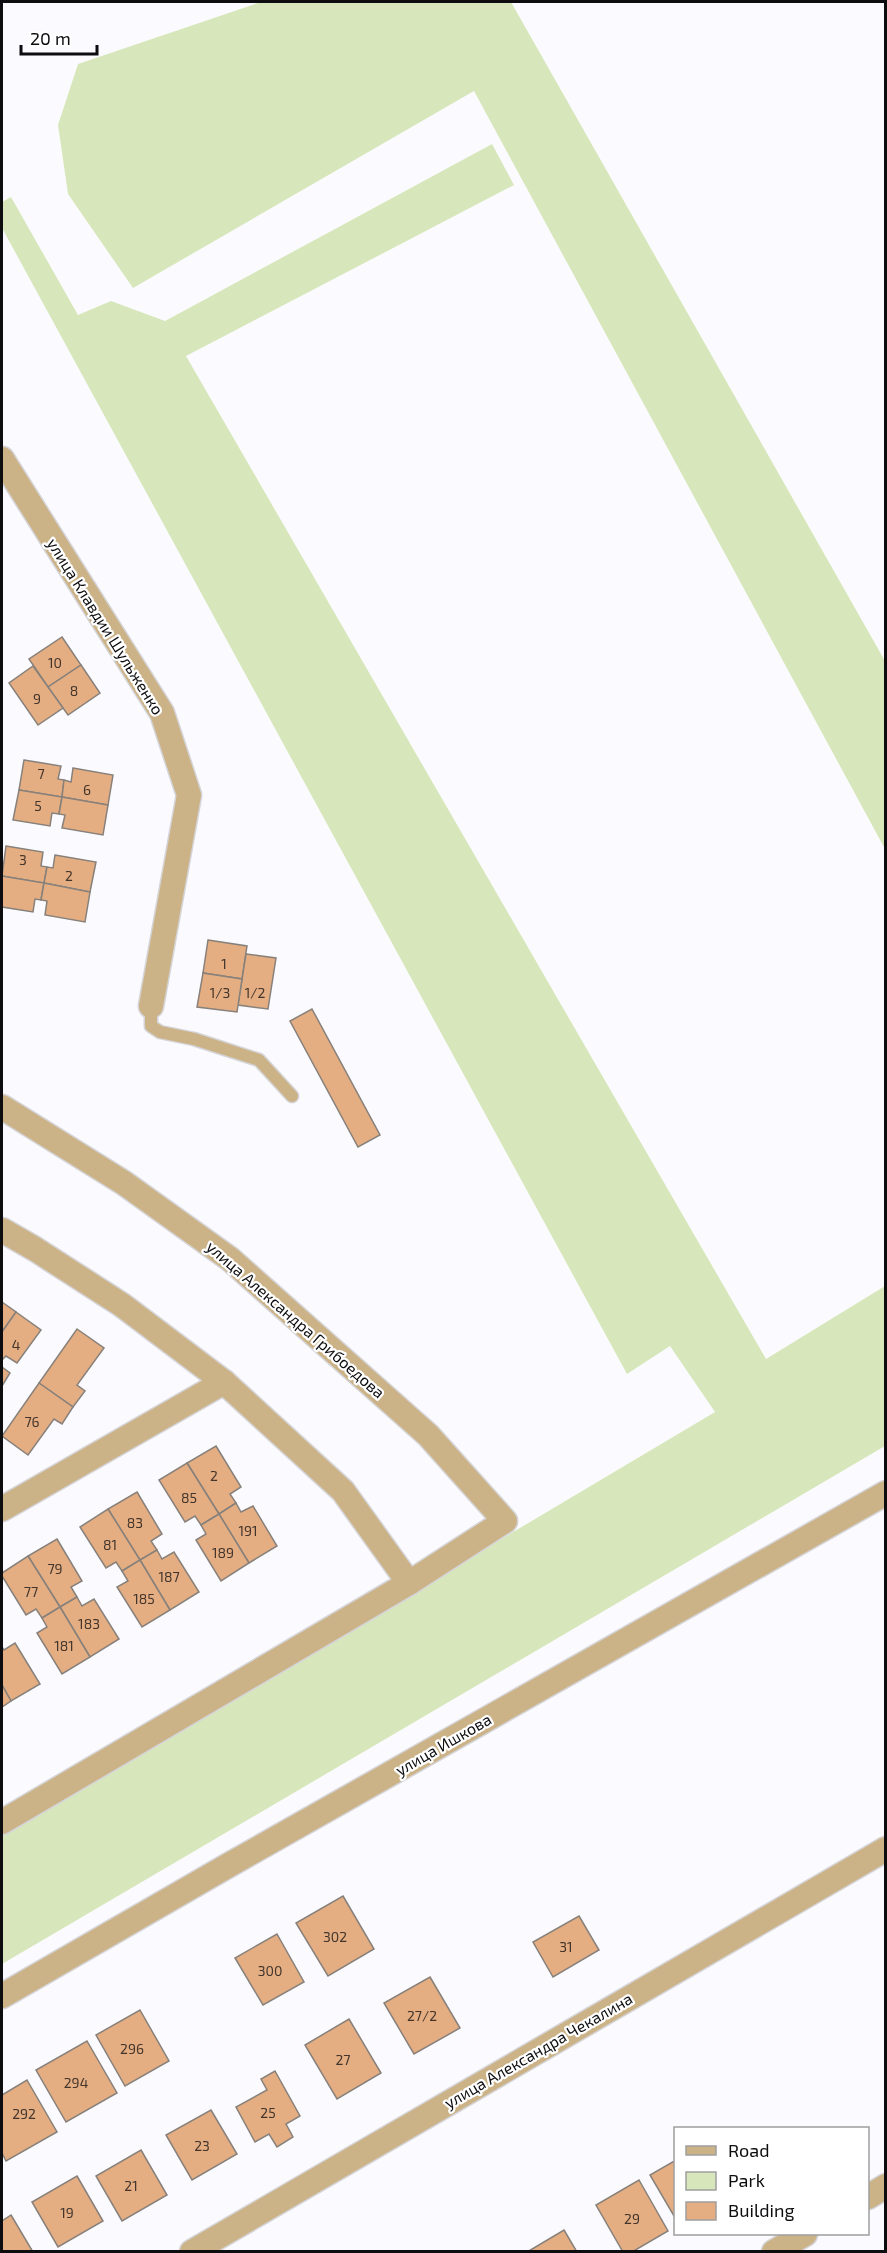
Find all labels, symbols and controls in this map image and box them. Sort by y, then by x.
scale bar [21,18,98,56]
text: 20 m [30,27,71,49]
street label: улица Клавдии Шульженко [43,534,168,718]
house number: 10 [48,654,62,671]
house number: 8 [70,682,78,699]
house number: 9 [33,690,41,707]
house number: 7 [37,765,45,782]
house number: 6 [83,781,91,798]
house number: 5 [34,797,42,814]
house number: 3 [19,851,27,868]
house number: 2 [65,867,73,884]
house number: 1 [221,955,227,972]
house number: 1/3 [210,984,230,1001]
house number: 1/2 [245,984,265,1001]
street label: улица Александра Грибоедова [202,1236,389,1402]
house number: 4 [12,1336,20,1353]
house number: 76 [24,1413,40,1430]
house number: 2 [210,1467,218,1484]
house number: 85 [181,1489,197,1506]
house number: 83 [127,1514,143,1531]
house number: 191 [238,1522,258,1539]
house number: 81 [103,1536,117,1553]
house number: 189 [212,1544,234,1561]
house number: 79 [47,1560,63,1577]
house number: 187 [158,1568,180,1585]
house number: 77 [24,1583,38,1600]
house number: 185 [133,1590,155,1607]
house number: 183 [78,1615,100,1632]
house number: 181 [54,1637,74,1654]
street label: улица Ишкова [392,1709,495,1780]
house number: 302 [323,1928,347,1945]
house number: 31 [559,1938,573,1955]
house number: 300 [258,1962,282,1979]
street label: улица Александра Чекалина [441,1988,636,2113]
house number: 27/2 [407,2007,437,2024]
house number: 296 [120,2040,144,2057]
house number: 27 [335,2051,351,2068]
house number: 294 [64,2074,88,2091]
house number: 25 [260,2104,276,2121]
house number: 292 [12,2105,36,2122]
legend [674,2127,869,2235]
house number: 23 [194,2137,210,2154]
text: Road [728,2139,769,2161]
text: Park [728,2169,765,2191]
house number: 21 [124,2177,138,2194]
text: Building [728,2199,795,2221]
house number: 19 [60,2204,74,2221]
house number: 29 [624,2210,640,2227]

